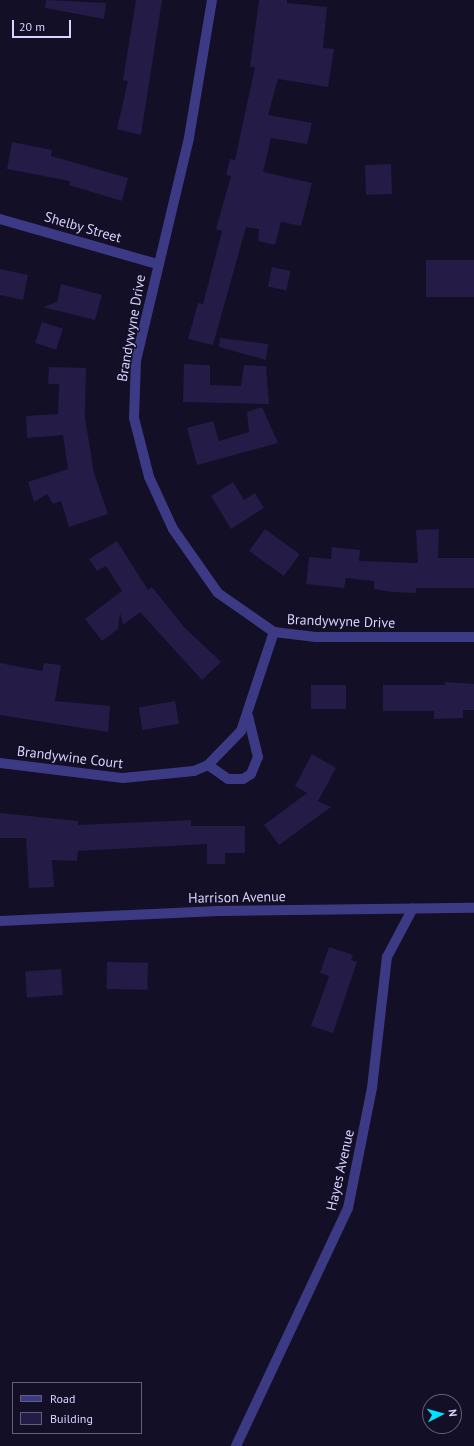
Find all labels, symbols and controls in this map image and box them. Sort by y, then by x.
scale bar [14,12,73,38]
text: 20 m [19,19,45,34]
street label: Shelby Street [42,208,124,246]
street label: Brandywyne Drive [113,273,149,383]
street label: Brandywyne Drive [287,611,395,631]
street label: Brandywine Court [16,742,124,772]
street label: Harrison Avenue [188,888,286,906]
street label: Hayes Avenue [322,1128,358,1212]
legend [12,1382,142,1434]
text: Road [50,1391,75,1406]
north arrow [422,1394,462,1434]
text: N [446,1409,460,1417]
text: Building [50,1411,93,1426]

